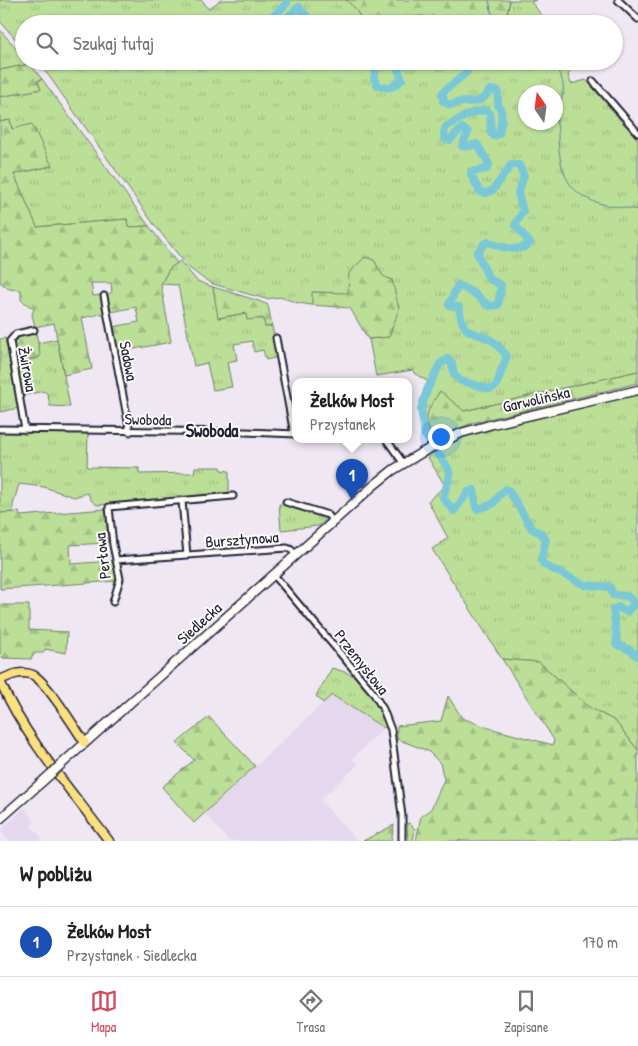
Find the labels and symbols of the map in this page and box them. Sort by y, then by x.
north arrow [518,85,563,130]
street label: Sadowa [114,339,144,383]
street label: Żwirowa [13,345,43,393]
street label: Garwolińska [500,381,572,417]
street label: Swoboda [124,408,172,430]
district label: Swoboda [186,418,239,443]
your location [428,424,454,450]
pin: 1 [336,459,368,500]
street label: Bursztynowa [205,525,279,553]
street label: Perłowa [88,532,116,580]
street label: Siedlecka [172,597,226,649]
street label: Przemysłowa [330,625,394,699]

